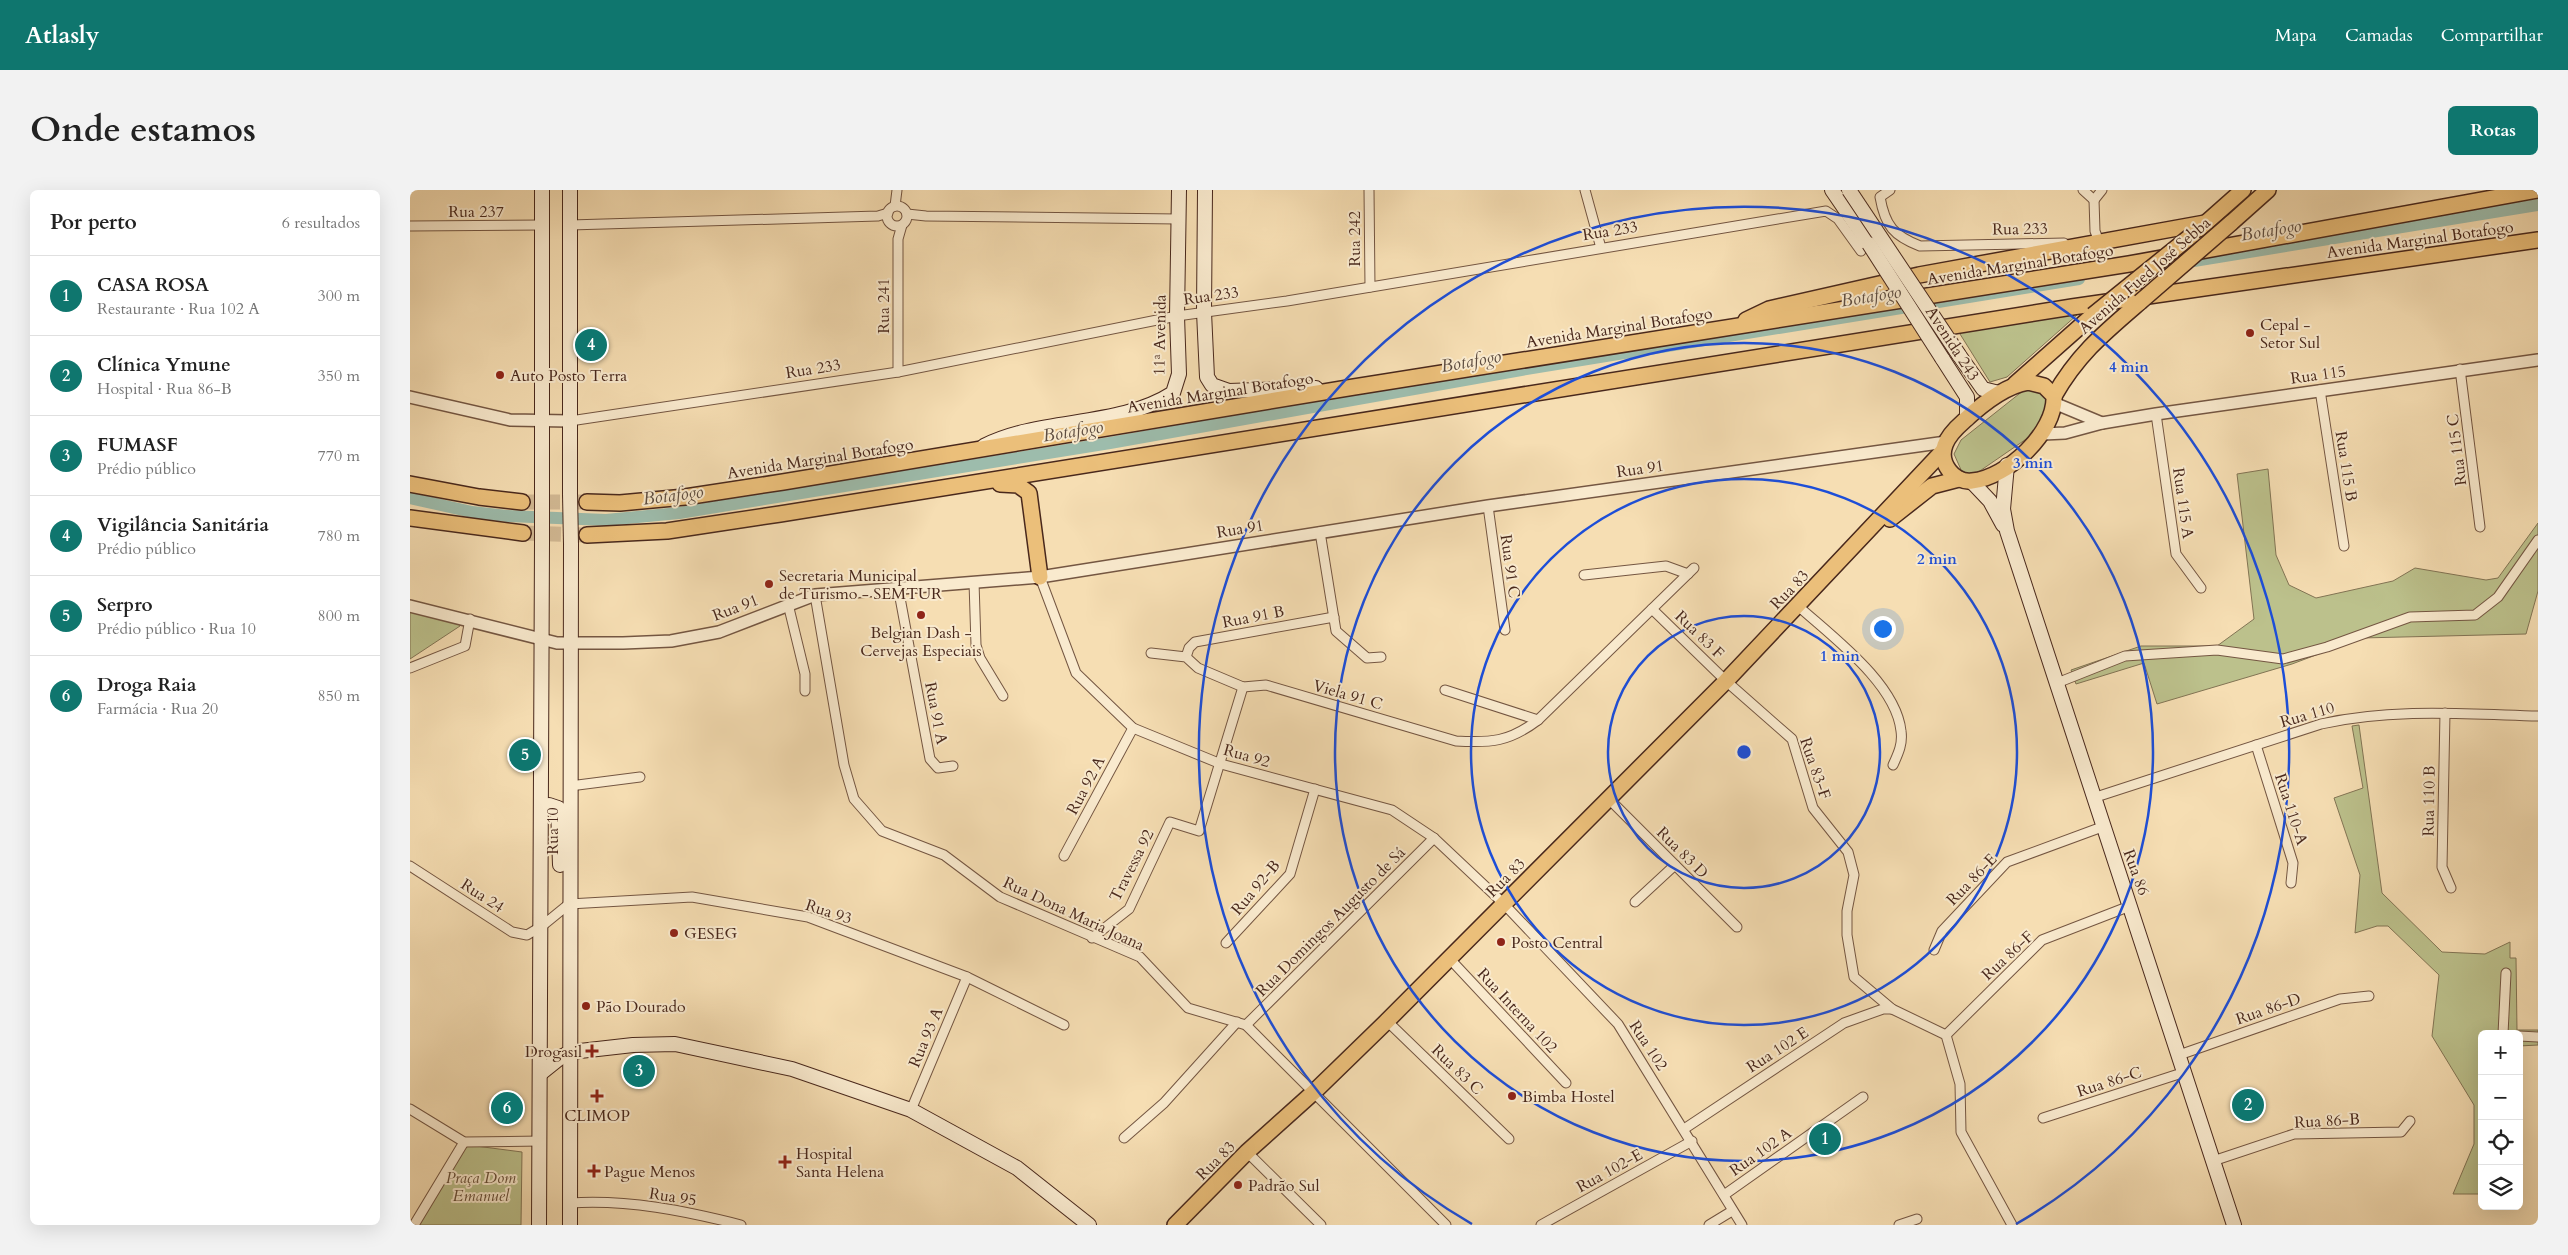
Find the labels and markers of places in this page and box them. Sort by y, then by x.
place label: Cepal - Setor Sul [2260,314,2320,354]
pin: 4 [575,326,607,364]
marker: Cepal - Setor Sul [2244,327,2256,339]
place label: Auto Posto Terra [510,365,627,387]
marker: Auto Posto Terra [494,369,506,381]
place label: Secretaria Municipal de Turismo - SEMTUR [779,565,942,605]
marker: Secretaria Municipal de Turismo - SEMTUR [763,578,775,590]
marker: Belgian Dash - Cervejas Especiais [915,609,927,621]
place label: Belgian Dash - Cervejas Especiais [860,622,982,662]
pin: 5 [509,736,541,774]
centre of rings [1735,743,1753,761]
place label: GESEG [684,923,737,945]
marker: GESEG [668,927,680,939]
place label: Posto Central [1511,932,1603,954]
marker: Posto Central [1495,936,1507,948]
place label: Pão Dourado [596,996,686,1018]
marker: Pão Dourado [580,1000,592,1012]
place label: Drogasil [525,1041,582,1063]
marker: Drogasil [586,1045,598,1057]
pin: 3 [623,1052,655,1090]
place label: Bimba Hostel [1522,1086,1614,1108]
pin: 2 [2232,1086,2264,1124]
pin: 6 [491,1089,523,1127]
marker: CLIMOP [590,1089,604,1103]
marker: Bimba Hostel [1506,1090,1518,1102]
place label: CLIMOP [564,1105,630,1127]
pin: 1 [1809,1120,1841,1158]
place label: Hospital Santa Helena [796,1143,884,1183]
marker: Hospital Santa Helena [778,1155,792,1169]
place label: Pague Menos [604,1161,695,1183]
marker: Pague Menos [588,1165,600,1177]
place label: Padrão Sul [1248,1175,1320,1197]
marker: Padrão Sul [1232,1179,1244,1191]

